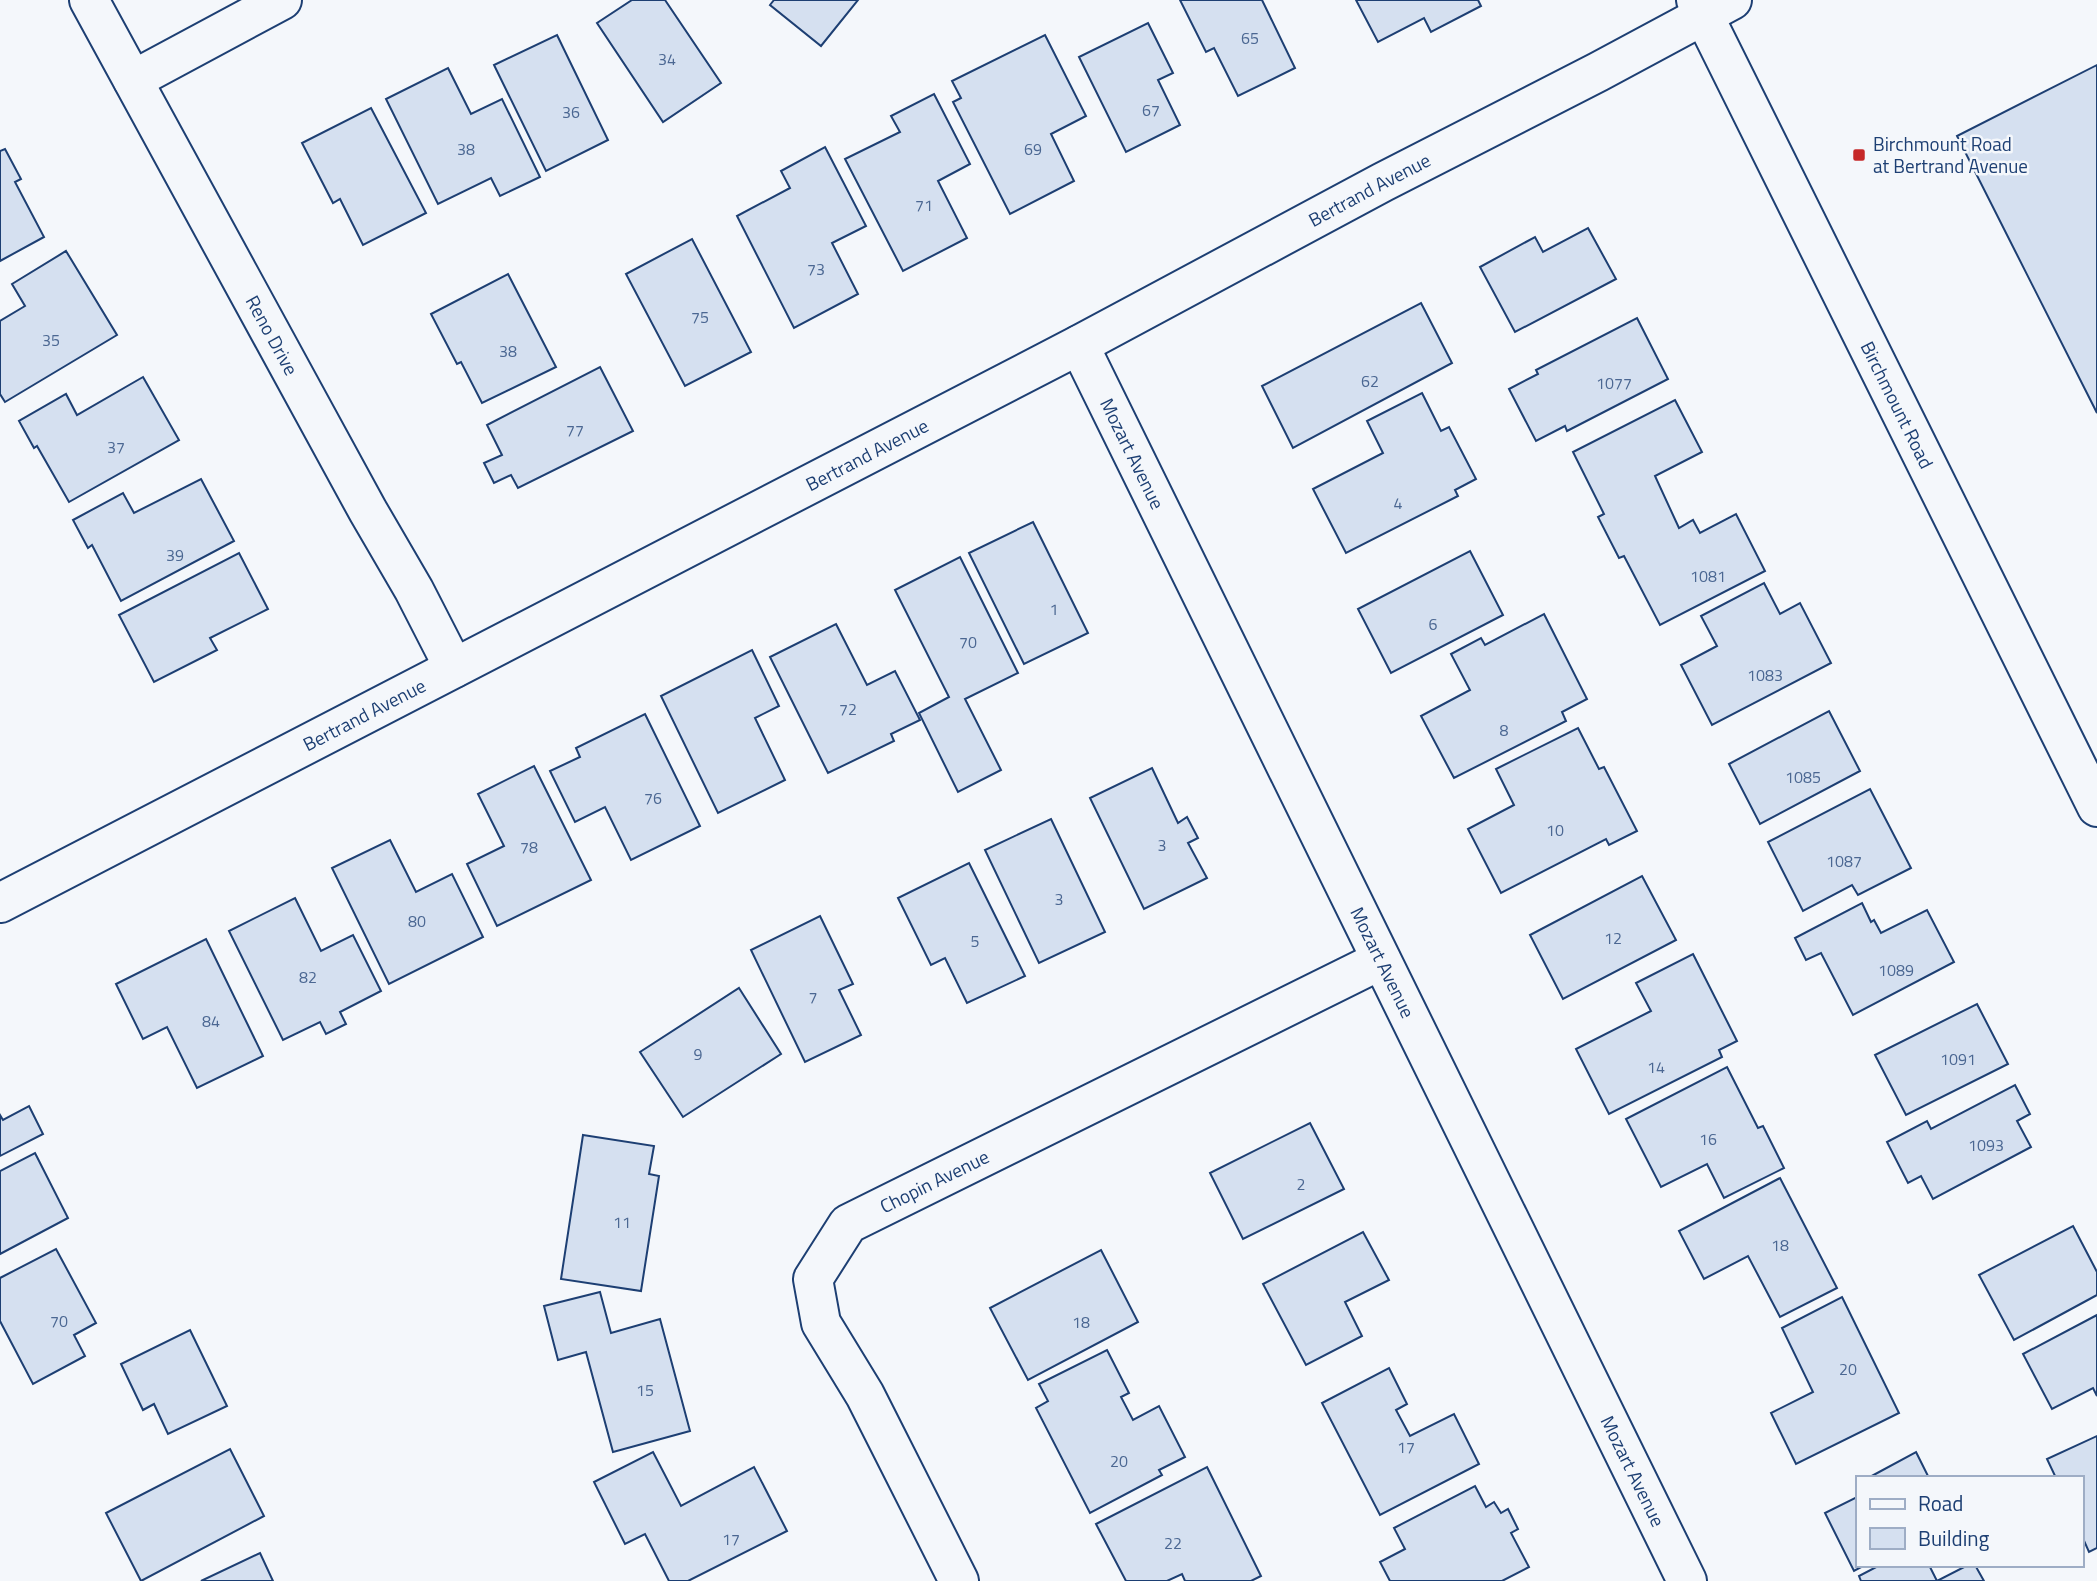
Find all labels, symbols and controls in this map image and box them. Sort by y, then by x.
house number: 65 [1241,26,1259,50]
house number: 34 [658,47,676,71]
house number: 67 [1142,98,1160,122]
house number: 36 [562,100,580,124]
place label: Birchmount Road at Bertrand Avenue [1873,129,2028,180]
house number: 38 [457,137,475,161]
house number: 69 [1024,137,1042,161]
street label: Bertrand Avenue [1303,145,1435,234]
marker: Birchmount Road at Bertrand Avenue [1851,147,1867,163]
house number: 71 [915,193,933,217]
house number: 73 [807,257,825,281]
street label: Reno Drive [239,290,306,380]
house number: 75 [691,305,709,329]
house number: 35 [42,328,60,352]
street label: Birchmount Road [1854,336,1942,473]
house number: 38 [499,339,517,363]
house number: 62 [1361,369,1379,393]
house number: 1077 [1596,371,1632,395]
street label: Mozart Avenue [1093,393,1173,514]
street label: Bertrand Avenue [800,410,933,498]
house number: 77 [566,418,584,442]
house number: 37 [107,435,125,459]
house number: 4 [1394,491,1403,515]
house number: 39 [166,543,184,567]
house number: 1081 [1690,564,1726,588]
house number: 1 [1050,597,1058,621]
house number: 6 [1429,612,1438,636]
house number: 70 [959,630,977,654]
house number: 1083 [1747,663,1783,687]
street label: Bertrand Avenue [298,670,430,758]
house number: 72 [839,697,857,721]
house number: 8 [1500,718,1509,742]
house number: 1085 [1785,765,1821,789]
house number: 76 [644,786,662,810]
house number: 10 [1546,818,1564,842]
house number: 3 [1158,833,1166,857]
house number: 78 [520,835,538,859]
house number: 1087 [1826,849,1862,873]
house number: 3 [1055,887,1063,911]
street label: Mozart Avenue [1343,901,1423,1023]
house number: 80 [408,909,426,933]
house number: 12 [1604,926,1622,950]
house number: 5 [971,929,980,953]
house number: 1089 [1878,958,1914,982]
house number: 82 [299,965,317,989]
house number: 7 [809,985,817,1009]
house number: 84 [202,1009,220,1033]
house number: 9 [694,1042,703,1066]
house number: 1091 [1940,1047,1976,1071]
house number: 14 [1647,1055,1665,1079]
house number: 16 [1699,1127,1717,1151]
house number: 1093 [1968,1133,2004,1157]
street label: Chopin Avenue [874,1141,994,1220]
house number: 2 [1297,1172,1305,1196]
house number: 11 [613,1210,631,1234]
house number: 18 [1771,1233,1789,1257]
house number: 70 [50,1309,68,1333]
house number: 18 [1072,1310,1090,1334]
house number: 20 [1839,1357,1857,1381]
house number: 15 [636,1378,654,1402]
street label: Mozart Avenue [1594,1410,1673,1532]
house number: 17 [1397,1435,1415,1459]
house number: 20 [1110,1449,1128,1473]
legend [1856,1476,2083,1567]
text: Road [1918,1487,1963,1519]
text: Building [1918,1522,1990,1554]
house number: 17 [722,1527,740,1551]
house number: 22 [1164,1531,1182,1555]

